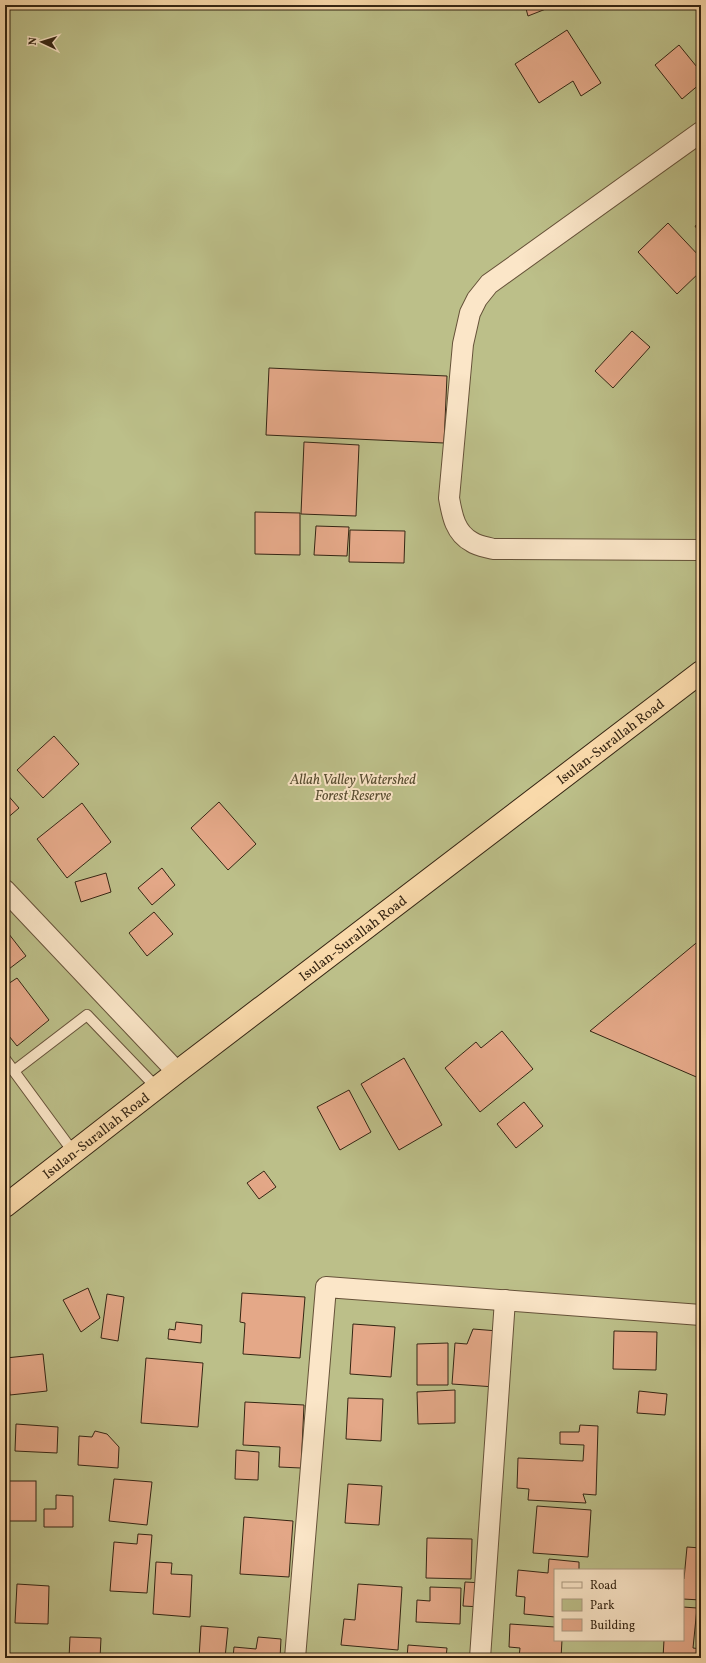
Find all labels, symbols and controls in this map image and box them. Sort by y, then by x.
north arrow [22,22,62,62]
text: N [26,37,41,46]
street label: Isulan-Surallah Road [553,695,669,790]
park label: Allah Valley Watershed Forest Reserve [289,771,416,806]
street label: Isulan-Surallah Road [296,892,411,986]
street label: Isulan-Surallah Road [39,1089,154,1184]
legend [554,1569,684,1641]
text: Road [590,1578,617,1594]
text: Park [590,1598,615,1614]
text: Building [590,1618,635,1634]

